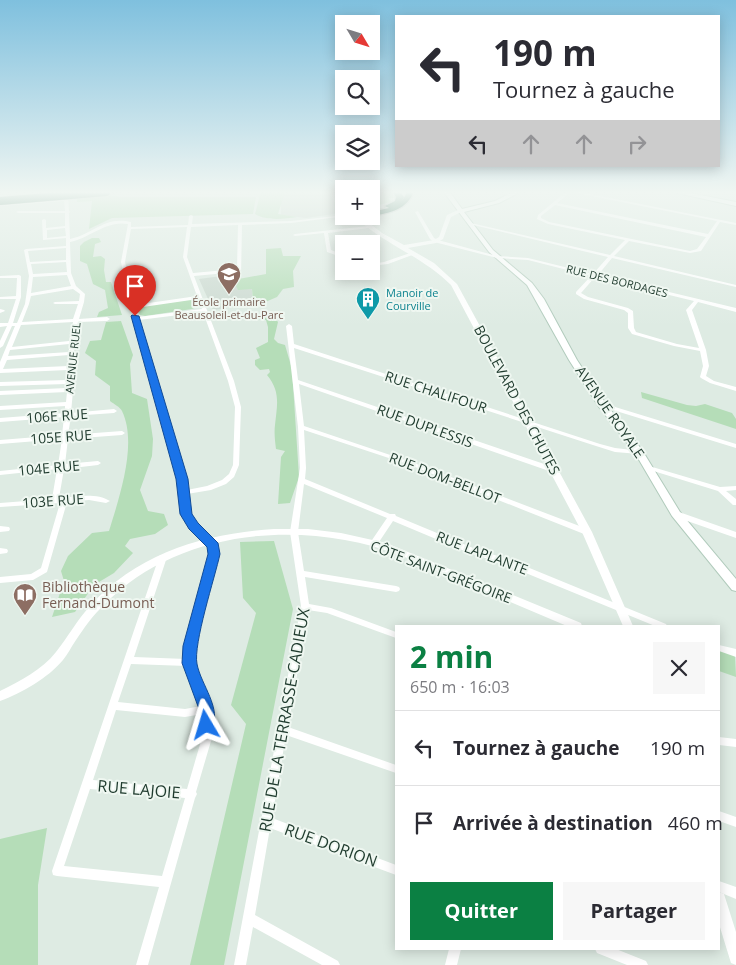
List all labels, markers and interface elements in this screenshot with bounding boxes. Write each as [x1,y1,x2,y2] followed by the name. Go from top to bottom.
[335,15,380,60] north arrow
[335,15,380,280] map controls
[493,29,597,76] text: 190 m
[410,35,475,100] icon: left
[335,70,380,115] button: search
[493,74,675,104] text: Tournez à gauche
[335,125,380,170] button: layers
[464,130,492,158] icon: left
[517,130,545,158] icon: ahead
[570,130,598,158] icon: ahead
[623,130,651,158] icon: right
[335,180,380,225] button: +
[335,235,380,280] button: −
[216,261,242,295] school or university icon: École primaire Beausoleil-et-du-Parc
[565,261,670,300] street label: RUE DES BORDAGES
[114,265,156,316] pin
[121,272,149,300] icon: arrive
[386,285,438,313] place label: Manoir de Courville
[355,286,381,320] building icon: Manoir de Courville
[174,294,284,322] place label: École primaire Beausoleil-et-du-Parc
[61,321,84,394] street label: AVENUE RUEL
[470,322,565,478] street label: BOULEVARD DES CHUTES
[572,362,649,462] street label: AVENUE ROYALE
[383,366,490,417] street label: RUE CHALIFOUR
[374,399,476,452] street label: RUE DUPLESSIS
[25,404,89,427] street label: 106E RUE
[29,425,93,448] street label: 105E RUE
[386,447,504,508] street label: RUE DOM-BELLOT
[17,455,81,480] street label: 104E RUE
[21,489,85,512] street label: 103E RUE
[433,526,531,579] street label: RUE LAPLANTE
[368,536,515,607] street label: CÔTE SAINT-GRÉGOIRE
[42,577,155,612] place label: Bibliothèque Fernand-Dumont
[12,582,38,616] library icon: Bibliothèque Fernand-Dumont
[253,606,315,834] street label: RUE DE LA TERRASSE-CADIEUX
[410,636,493,677] text: 2 min
[653,642,705,694] button: close
[410,676,510,698] text: 650 m · 16:03
[179,698,231,750] position arrow
[410,734,438,762] icon: left
[453,735,619,761] text: Tournez à gauche
[650,735,705,761] text: 190 m
[97,774,181,804] street label: RUE LAJOIE
[410,809,438,837] icon: arrive
[453,810,653,836] text: Arrivée à destination
[668,810,723,836] text: 460 m
[281,818,381,872] street label: RUE DORION
[410,882,553,940] button: Quitter
[563,882,705,940] button: Partager

